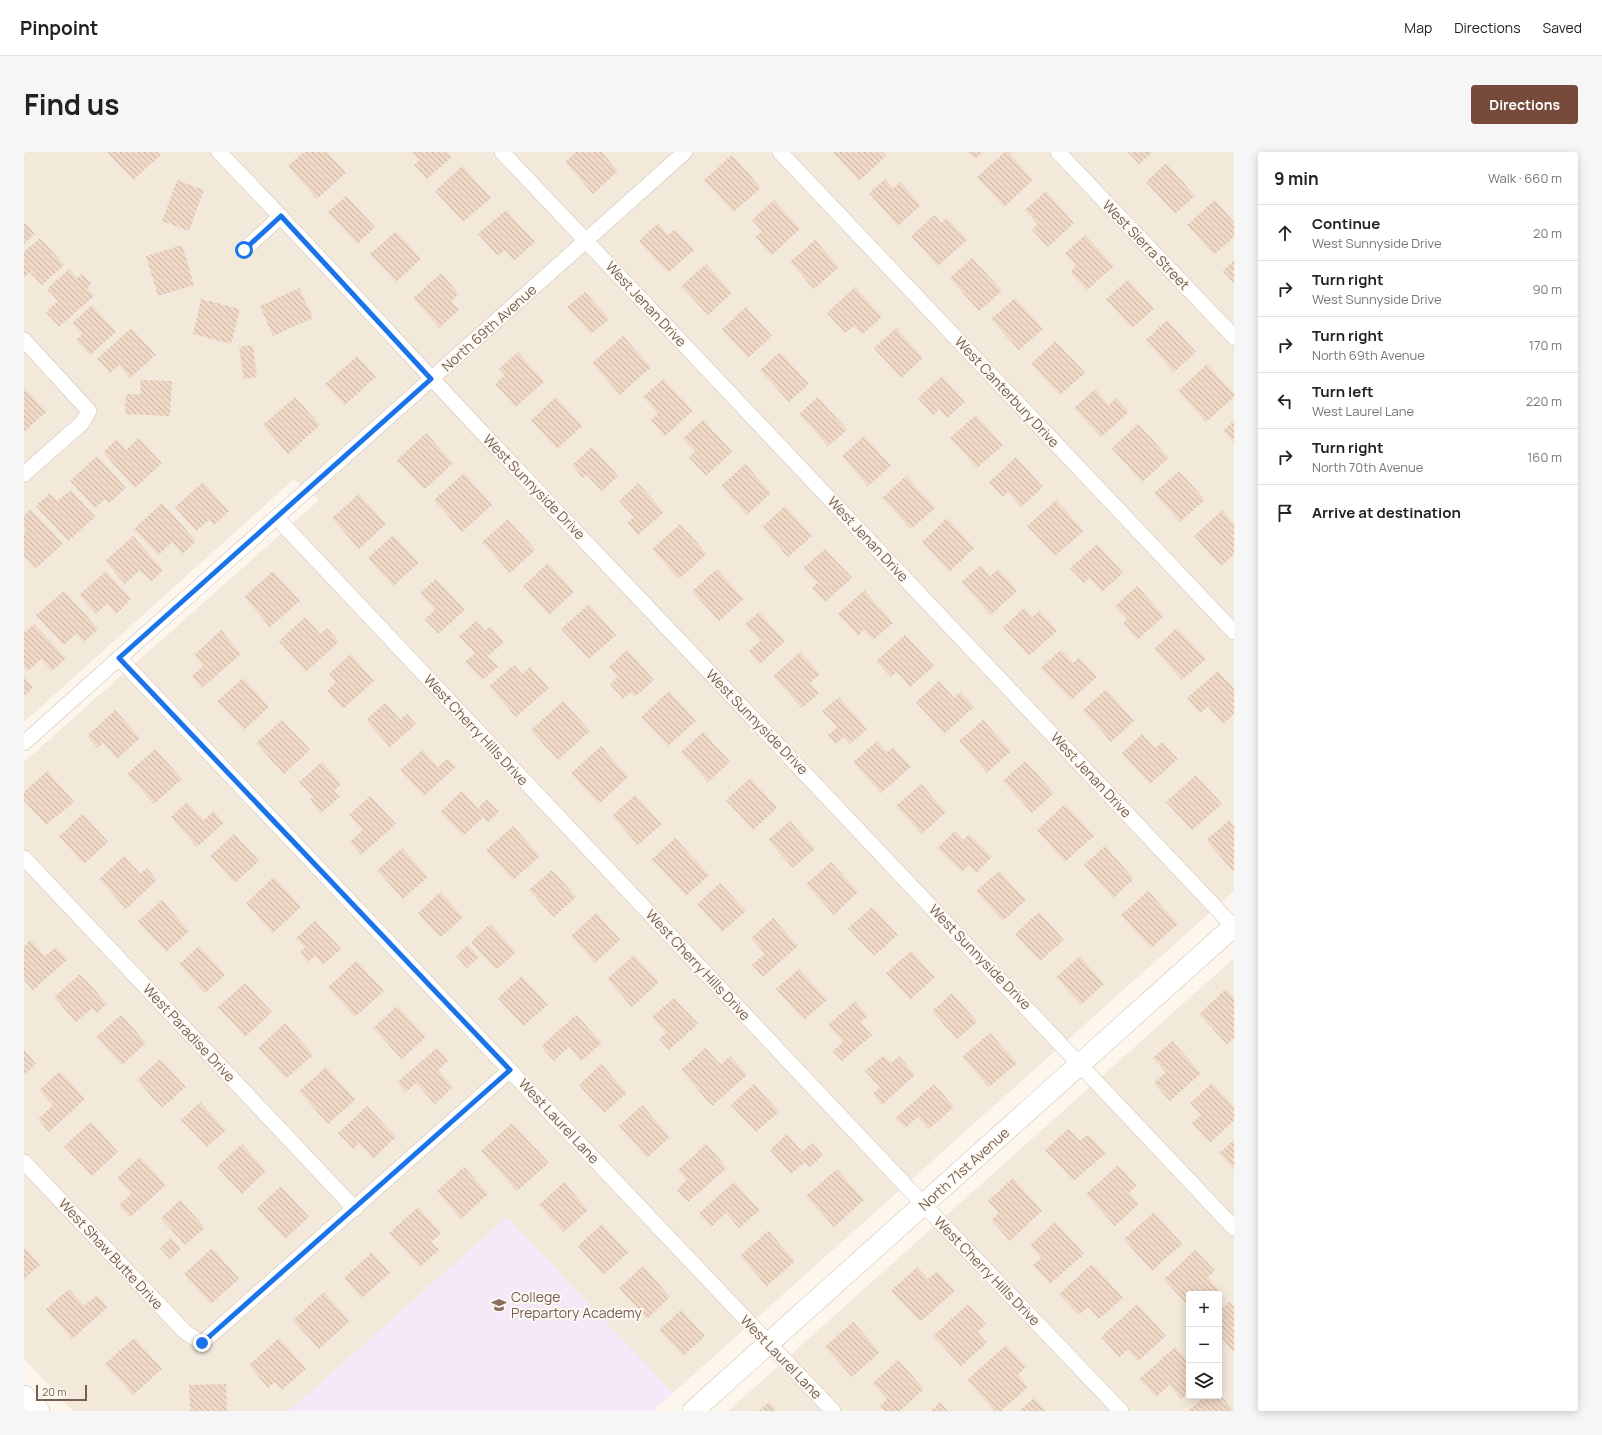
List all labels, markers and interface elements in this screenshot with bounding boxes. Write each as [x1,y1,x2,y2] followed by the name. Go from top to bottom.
[20,15,98,41] text: Pinpoint
[1404,18,1432,37] text: Map
[1454,18,1521,37] text: Directions
[1543,18,1582,37] text: Saved
[24,85,119,123] text: Find us
[1471,85,1578,124] button: Directions
[1274,167,1319,190] text: 9 min
[1488,169,1562,187] text: Walk · 660 m
[1099,196,1194,294] street label: West Sierra Street
[1312,213,1380,234] text: Continue
[1274,222,1296,244] icon: ahead
[1533,224,1562,242] text: 20 m
[1312,234,1442,252] text: West Sunnyside Drive
[235,241,253,259] route start
[602,257,691,351] street label: West Jenan Drive
[1312,269,1383,290] text: Turn right
[1274,278,1296,300] icon: right
[437,280,540,375] street label: North 69th Avenue
[1532,280,1562,298] text: 90 m
[1312,290,1442,308] text: West Sunnyside Drive
[1312,325,1383,346] text: Turn right
[951,332,1064,451] street label: West Canterbury Drive
[1274,334,1296,356] icon: right
[1529,336,1562,354] text: 170 m
[1312,346,1425,364] text: North 69th Avenue
[1312,381,1374,402] text: Turn left
[1274,390,1296,412] icon: left
[1526,392,1562,410] text: 220 m
[1312,402,1414,420] text: West Laurel Lane
[479,430,590,543] street label: West Sunnyside Drive
[1312,437,1383,458] text: Turn right
[1274,446,1296,468] icon: right
[1527,448,1562,466] text: 160 m
[1312,458,1423,476] text: North 70th Avenue
[824,492,913,586] street label: West Jenan Drive
[1274,502,1296,524] icon: arrive
[1312,502,1461,523] text: Arrive at destination
[702,665,813,778] street label: West Sunnyside Drive
[420,670,533,789] street label: West Cherry Hills Drive
[1047,728,1136,822] street label: West Jenan Drive
[925,900,1036,1013] street label: West Sunnyside Drive
[642,905,755,1024] street label: West Cherry Hills Drive
[139,980,240,1086] street label: West Paradise Drive
[515,1074,604,1167] street label: West Laurel Lane
[914,1123,1013,1214] street label: North 71st Avenue
[55,1194,168,1313] street label: West Shaw Butte Drive
[930,1212,1045,1329] street label: West Cherry Hills Drive
[511,1287,642,1322] place label: College Prepartory Academy
[1186,1291,1222,1399] map controls
[1186,1291,1222,1327] button: +
[490,1296,508,1314] school or university icon: College Prepartory Academy
[736,1310,826,1403] street label: West Laurel Lane
[1186,1327,1222,1363] button: −
[193,1334,211,1352] route end
[1186,1363,1222,1399] button: layers
[36,1383,87,1402] scale bar
[42,1384,67,1399] text: 20 m

